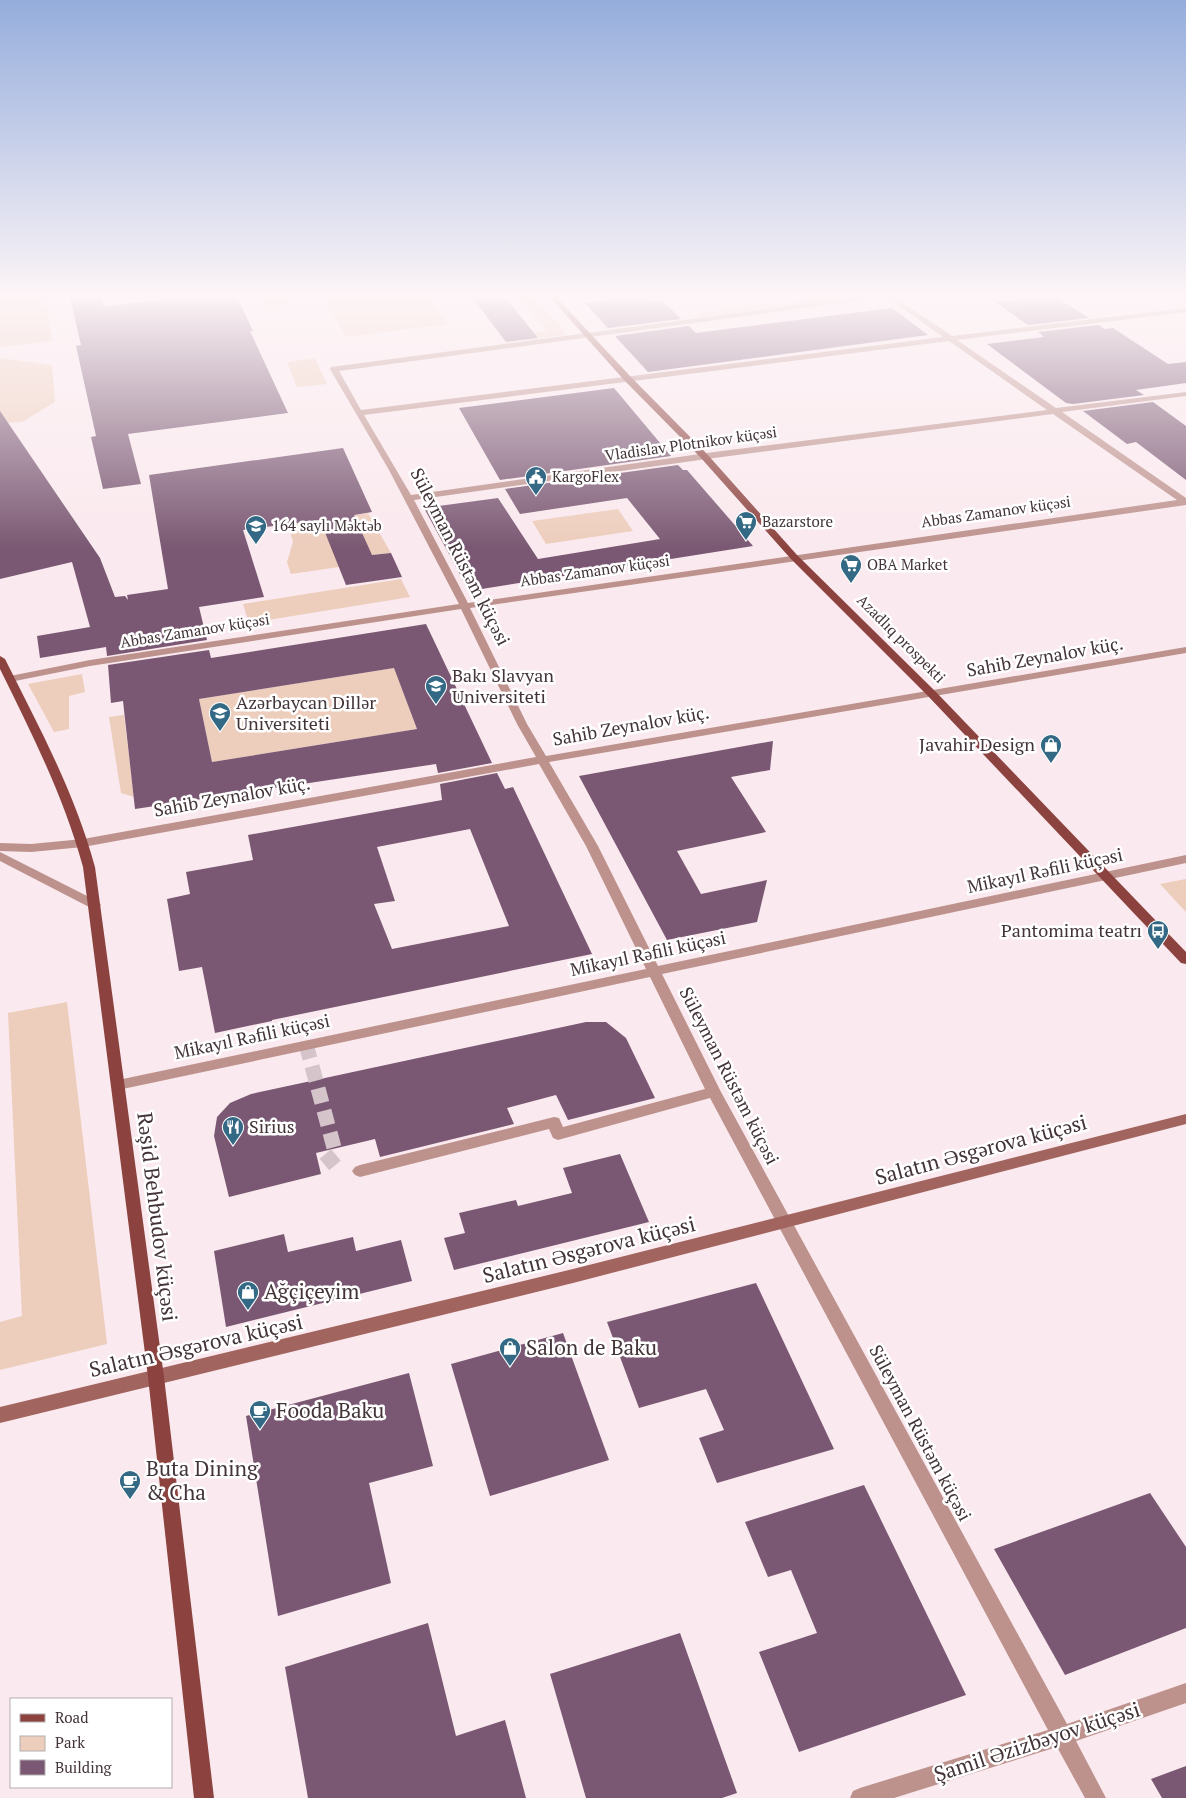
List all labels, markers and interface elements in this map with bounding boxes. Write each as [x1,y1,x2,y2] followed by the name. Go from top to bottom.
[604,421,778,465] street label: Vladislav Plotnikov küçəsi
[406,464,516,649] street label: Süleyman Rüstəm küçəsi
[524,465,548,496] public building icon: KargoFlex
[552,466,619,486] place label: KargoFlex
[920,491,1072,531] street label: Abbas Zamanov küçəsi
[734,510,758,541] supermarket icon: Bazarstore
[762,511,833,531] place label: Bazarstore
[244,514,268,545] school or university icon: 164 saylı Məktəb
[272,515,382,535] place label: 164 saylı Məktəb
[519,550,671,590] street label: Abbas Zamanov küçəsi
[839,553,863,584] supermarket icon: OBA Market
[867,554,948,574] place label: OBA Market
[853,590,950,687] street label: Azadlıq prospekti
[119,608,271,652] street label: Abbas Zamanov küçəsi
[965,630,1125,682] street label: Sahib Zeynalov küç.
[452,663,554,708] place label: Bakı Slavyan Universiteti
[424,674,448,705] school or university icon: Bakı Slavyan Universiteti
[236,690,376,735] place label: Azərbaycan Dillər Universiteti
[551,699,711,751] street label: Sahib Zeynalov küç.
[208,701,232,732] school or university icon: Azərbaycan Dillər Universiteti
[919,732,1035,756] place label: Javahir Design
[1039,733,1063,764] shop icon: Javahir Design
[152,770,312,822] street label: Sahib Zeynalov küç.
[965,842,1125,898] street label: Mikayıl Rəfili küçəsi
[1001,918,1142,942] place label: Pantomima teatrı
[1146,919,1170,950] bus stop icon: Pantomima teatrı
[568,925,728,981] street label: Mikayıl Rəfili küçəsi
[675,983,785,1168] street label: Süleyman Rüstəm küçəsi
[172,1008,332,1064] street label: Mikayıl Rəfili küçəsi
[872,1107,1090,1191] street label: Salatın Əsgərova küçəsi
[131,1111,185,1323] street label: Rəşid Behbudov küçəsi
[249,1114,295,1138] place label: Sirius
[221,1115,245,1146] restaurant icon: Sirius
[480,1209,698,1289] street label: Salatın Əsgərova küçəsi
[264,1277,359,1305] place label: Ağçiçeyim
[236,1280,260,1311] shop icon: Ağçiçeyim
[86,1307,305,1383] street label: Salatın Əsgərova küçəsi
[526,1333,657,1361] place label: Salon de Baku
[498,1336,522,1367] shop icon: Salon de Baku
[864,1340,978,1525] street label: Süleyman Rüstəm küçəsi
[276,1396,384,1424] place label: Fooda Baku
[248,1399,272,1430] cafe icon: Fooda Baku
[146,1454,259,1506] place label: Buta Dining & Cha
[118,1469,142,1500] cafe icon: Buta Dining & Cha
[930,1694,1143,1788] street label: Şamil Əzizbəyov küçəsi
[10,1698,172,1788] legend
[55,1707,88,1727] text: Road
[55,1732,85,1752] text: Park
[55,1757,113,1777] text: Building

